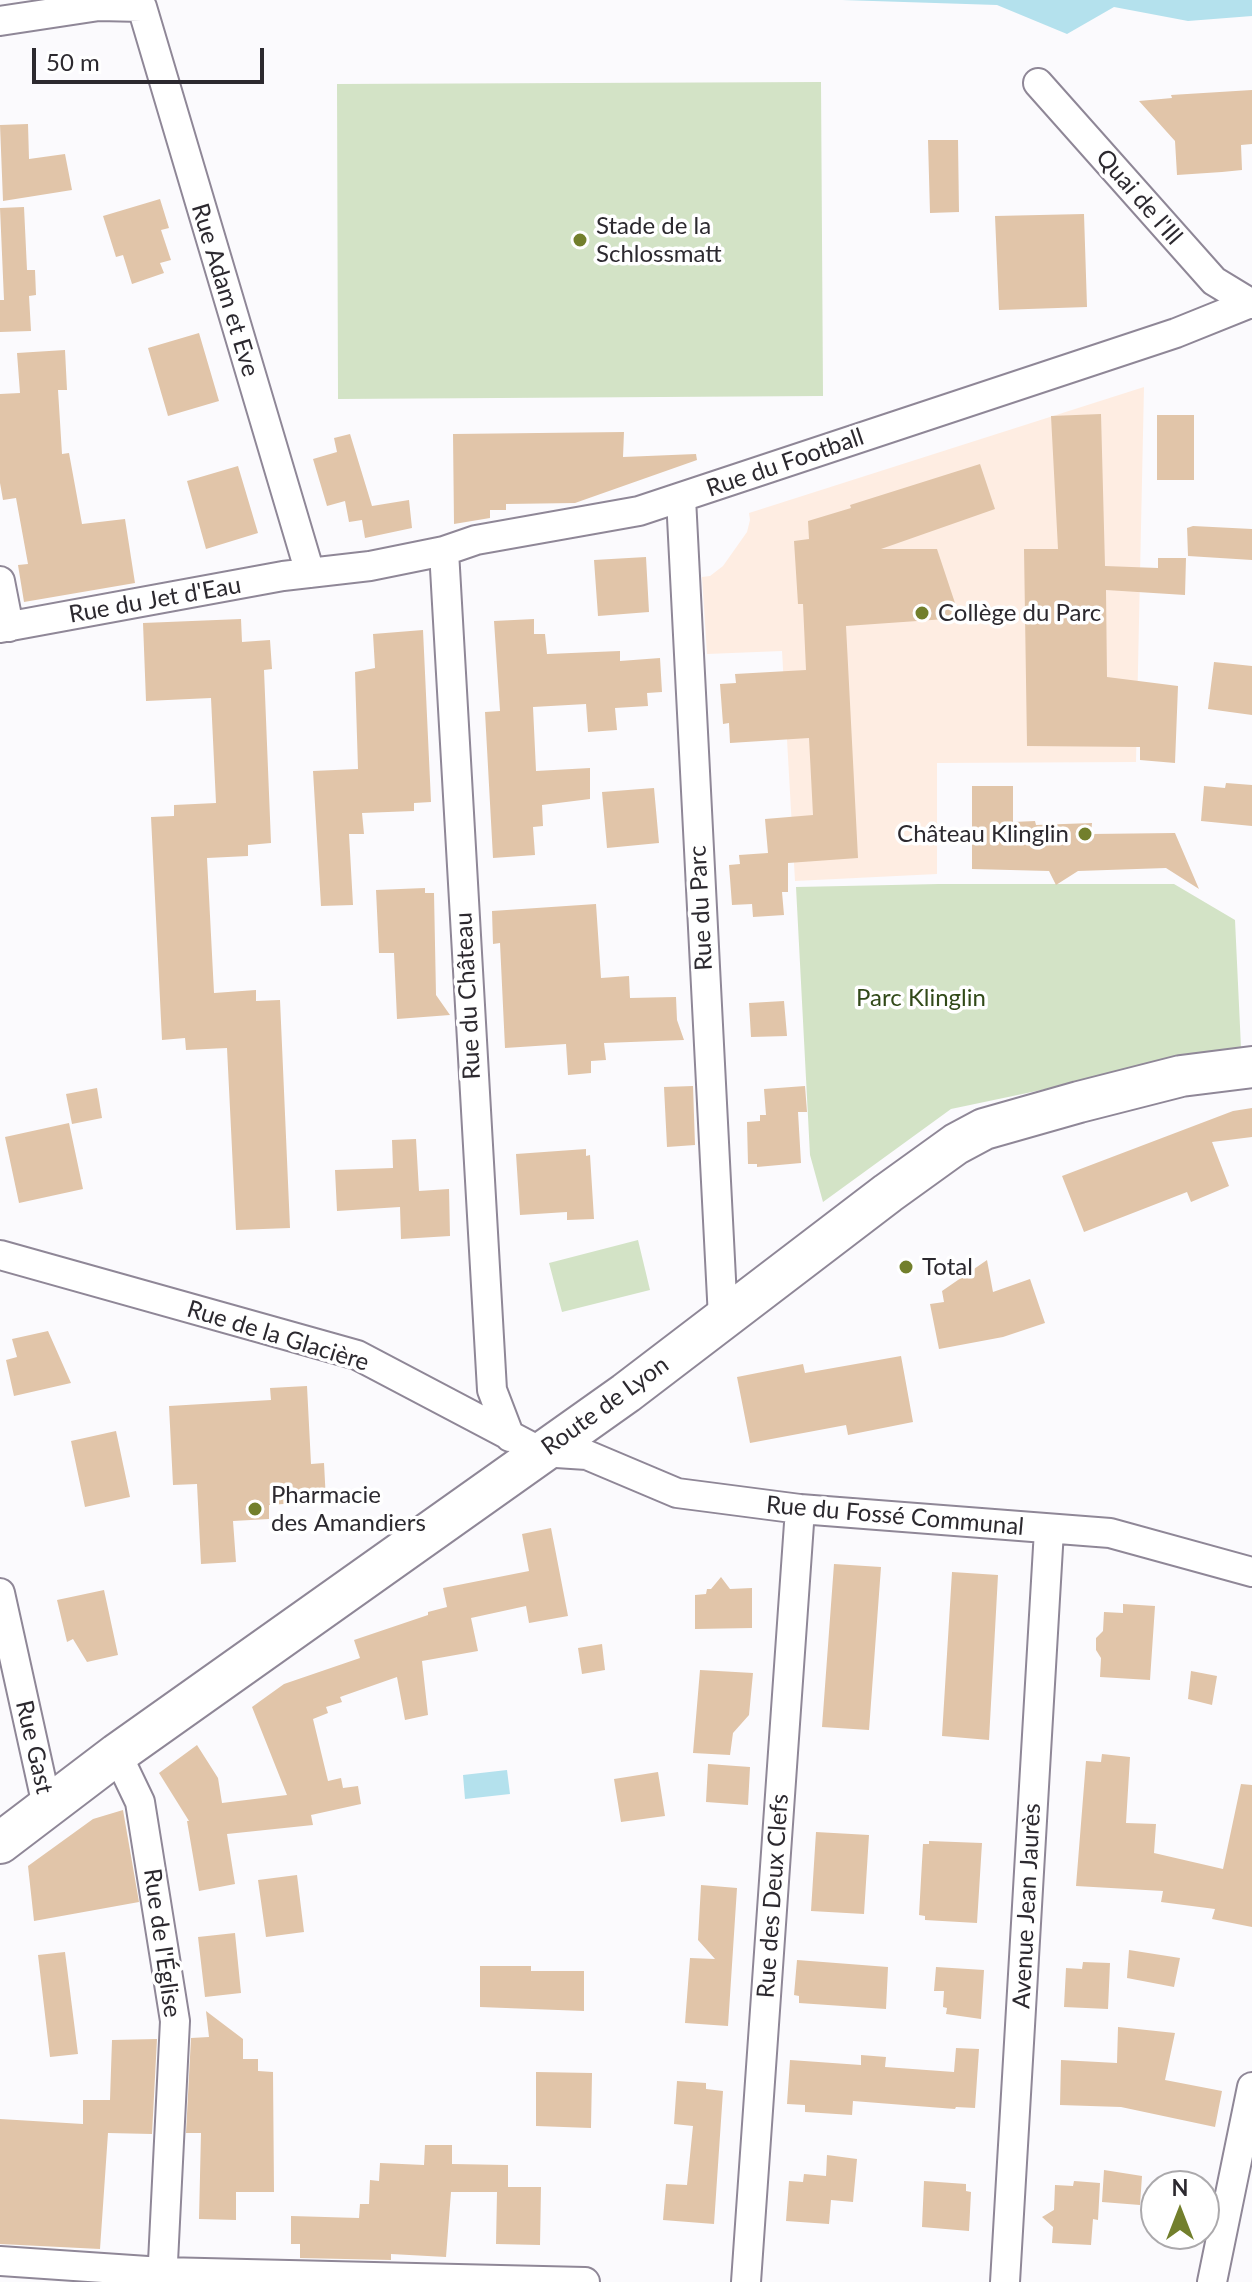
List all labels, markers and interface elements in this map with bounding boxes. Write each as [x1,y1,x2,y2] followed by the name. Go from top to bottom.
[36,32,268,82] scale bar
[46,47,100,76] text: 50 m
[1090,143,1188,251] street label: Quai de l'Ill
[185,200,265,380] street label: Rue Adam et Eve
[596,212,722,268] place label: Stade de la Schlossmatt
[571,231,589,249] marker: Stade de la Schlossmatt
[703,423,867,503] street label: Rue du Football
[67,571,243,629] street label: Rue du Jet d'Eau
[938,599,1101,627] place label: Collège du Parc
[913,604,931,622] marker: Collège du Parc
[897,820,1069,848] place label: Château Klinglin
[1076,825,1094,843] marker: Château Klinglin
[683,845,719,971] street label: Rue du Parc
[449,912,487,1080] street label: Rue du Château
[856,984,986,1012] park label: Parc Klinglin
[922,1253,973,1281] place label: Total
[897,1258,915,1276] marker: Total
[184,1295,372,1377] street label: Rue de la Glacière
[536,1350,674,1462] street label: Route de Lyon
[271,1481,426,1537] place label: Pharmacie des Amandiers
[765,1490,1025,1542] street label: Rue du Fossé Communal
[246,1500,264,1518] marker: Pharmacie des Amandiers
[9,1697,59,1797] street label: Rue Gast
[751,1793,795,1999] street label: Rue des Deux Clefs
[1007,1803,1047,2009] street label: Avenue Jean Jaurès
[137,1867,187,2019] street label: Rue de l'Église
[1140,2170,1220,2250] north arrow
[1172,2174,1188,2201] text: N

